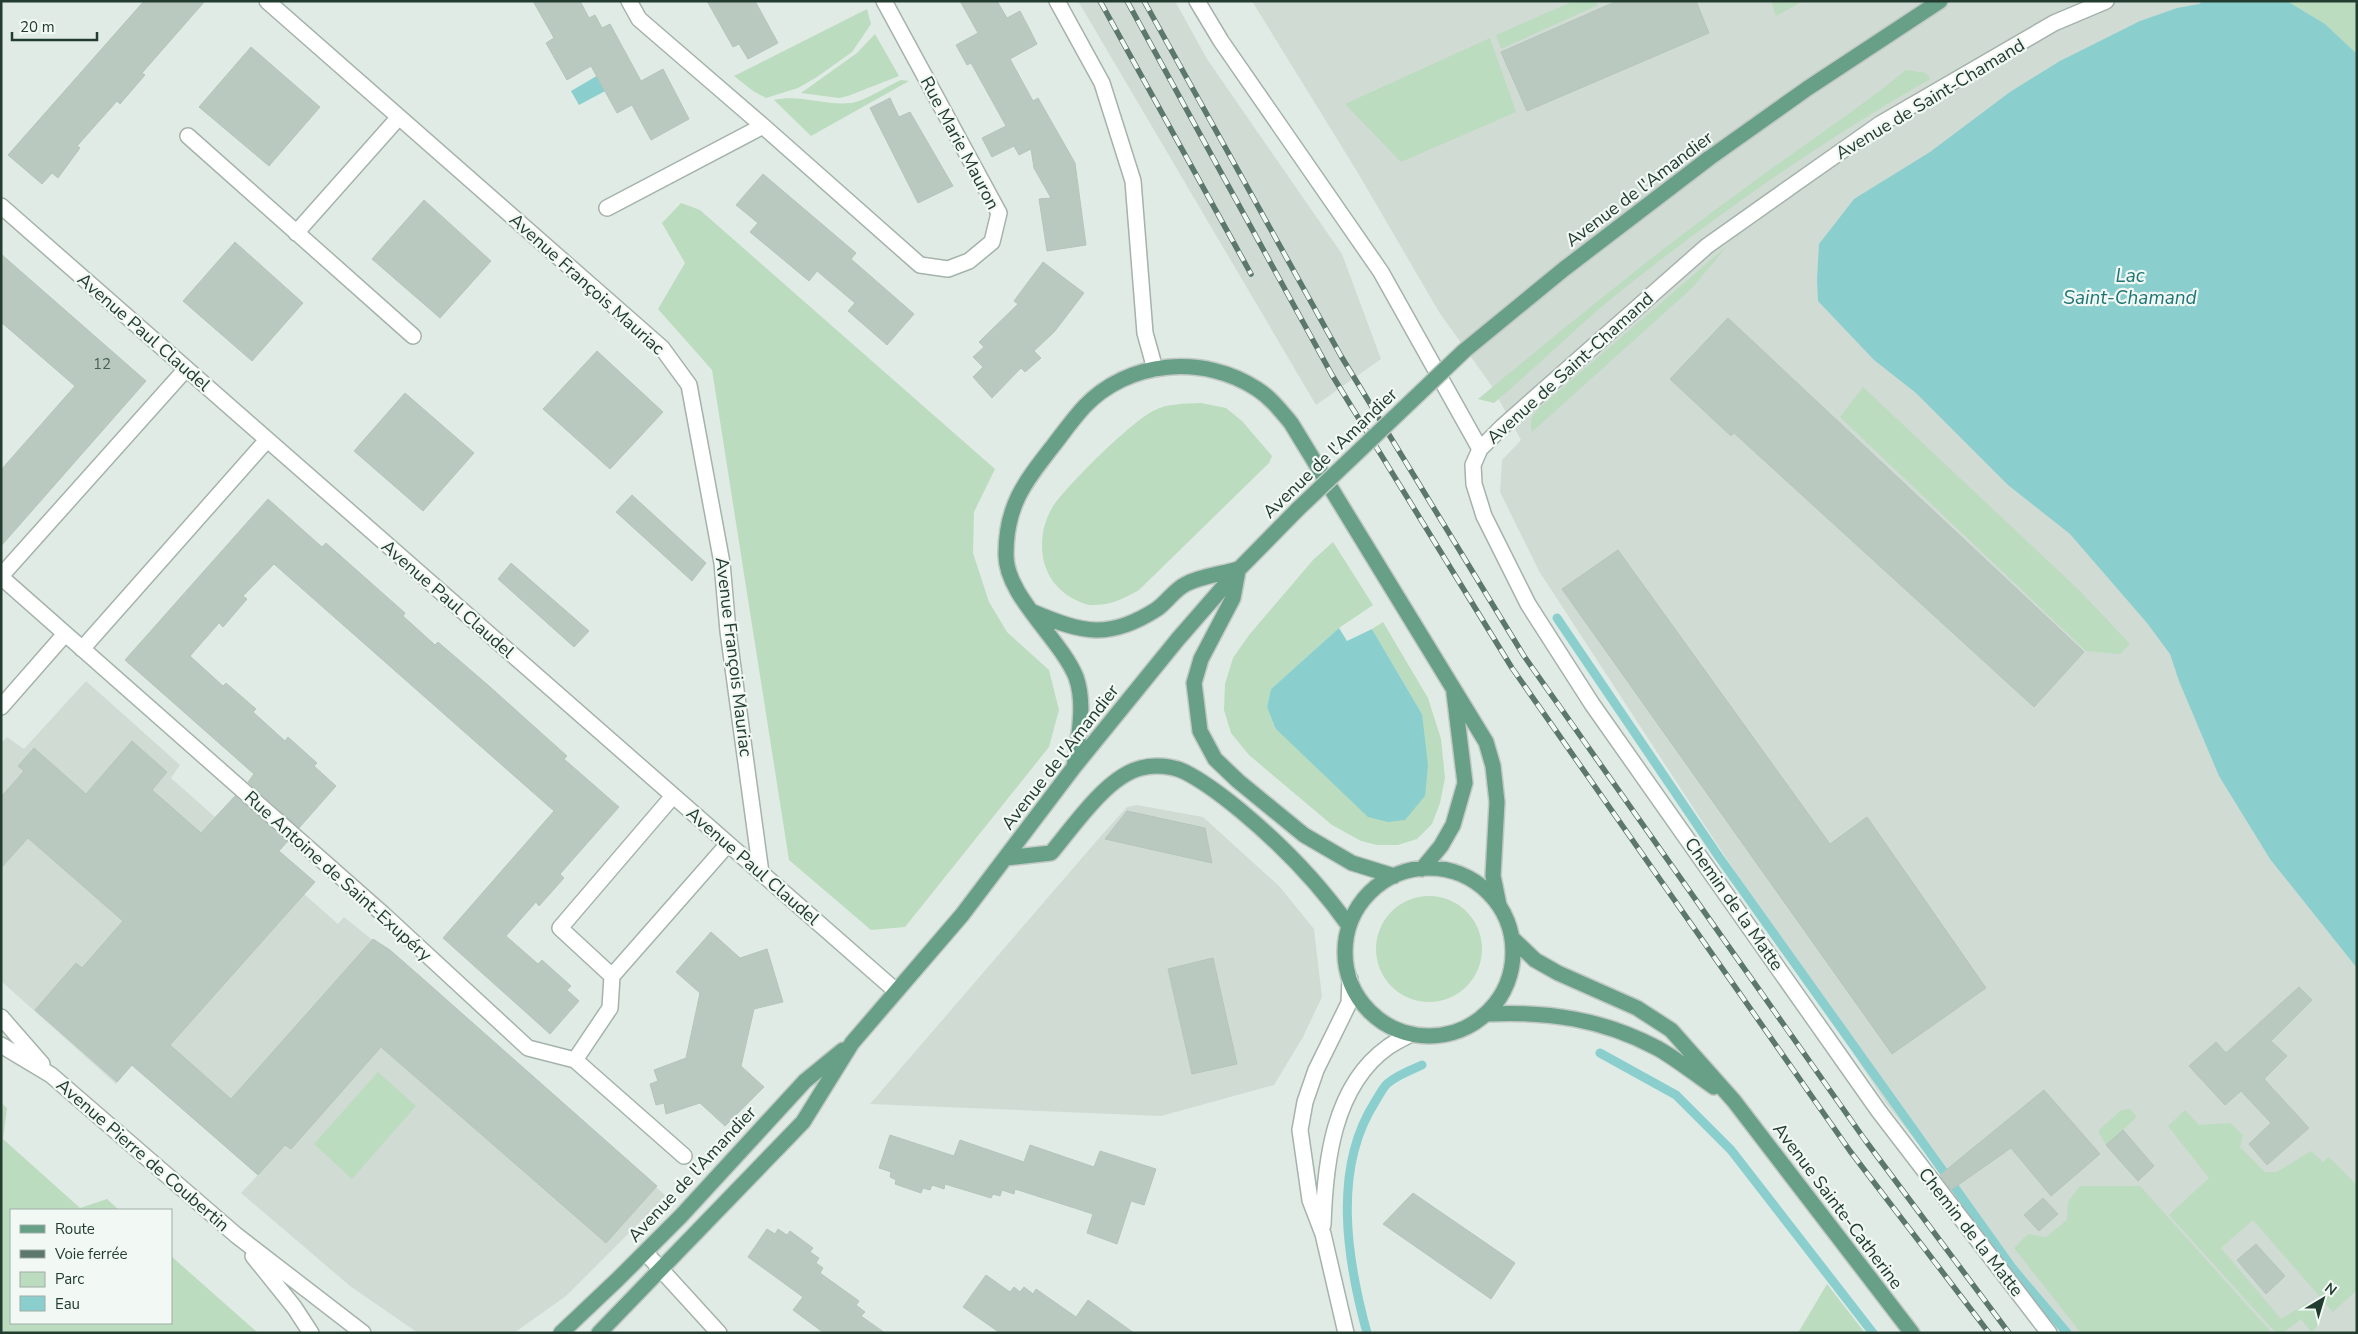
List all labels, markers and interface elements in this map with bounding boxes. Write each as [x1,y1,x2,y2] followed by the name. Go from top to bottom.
[12,10,98,42] scale bar
[20,17,55,37] text: 20 m
[1831,33,2029,165] street label: Avenue de Saint-Chamand
[915,72,1005,214] street label: Rue Marie Mauron
[1561,125,1718,252] street label: Avenue de l'Amandier
[504,208,670,360] street label: Avenue François Mauriac
[2063,263,2198,311] water label: Lac Saint-Chamand
[72,268,216,397] street label: Avenue Paul Claudel
[1481,287,1659,449] street label: Avenue de Saint-Chamand
[93,354,111,374] house number: 12
[1258,382,1403,524] street label: Avenue de l'Amandier
[376,535,520,664] street label: Avenue Paul Claudel
[710,556,758,758] street label: Avenue François Mauriac
[996,679,1125,835] street label: Avenue de l'Amandier
[239,785,437,967] street label: Rue Antoine de Saint-Exupéry
[681,802,825,931] street label: Avenue Paul Claudel
[1679,833,1789,975] street label: Chemin de la Matte
[51,1073,235,1237] street label: Avenue Pierre de Coubertin
[622,1100,762,1247] street label: Avenue de l'Amandier
[1768,1118,1908,1294] street label: Avenue Sainte-Catherine
[1913,1163,2029,1301] street label: Chemin de la Matte
[10,1209,172,1324] legend
[55,1219,95,1239] text: Route
[54,1244,127,1264] text: Voie ferrée
[55,1269,84,1289] text: Parc
[2298,1274,2348,1324] north arrow
[2321,1278,2341,1300] text: N
[55,1294,80,1314] text: Eau

